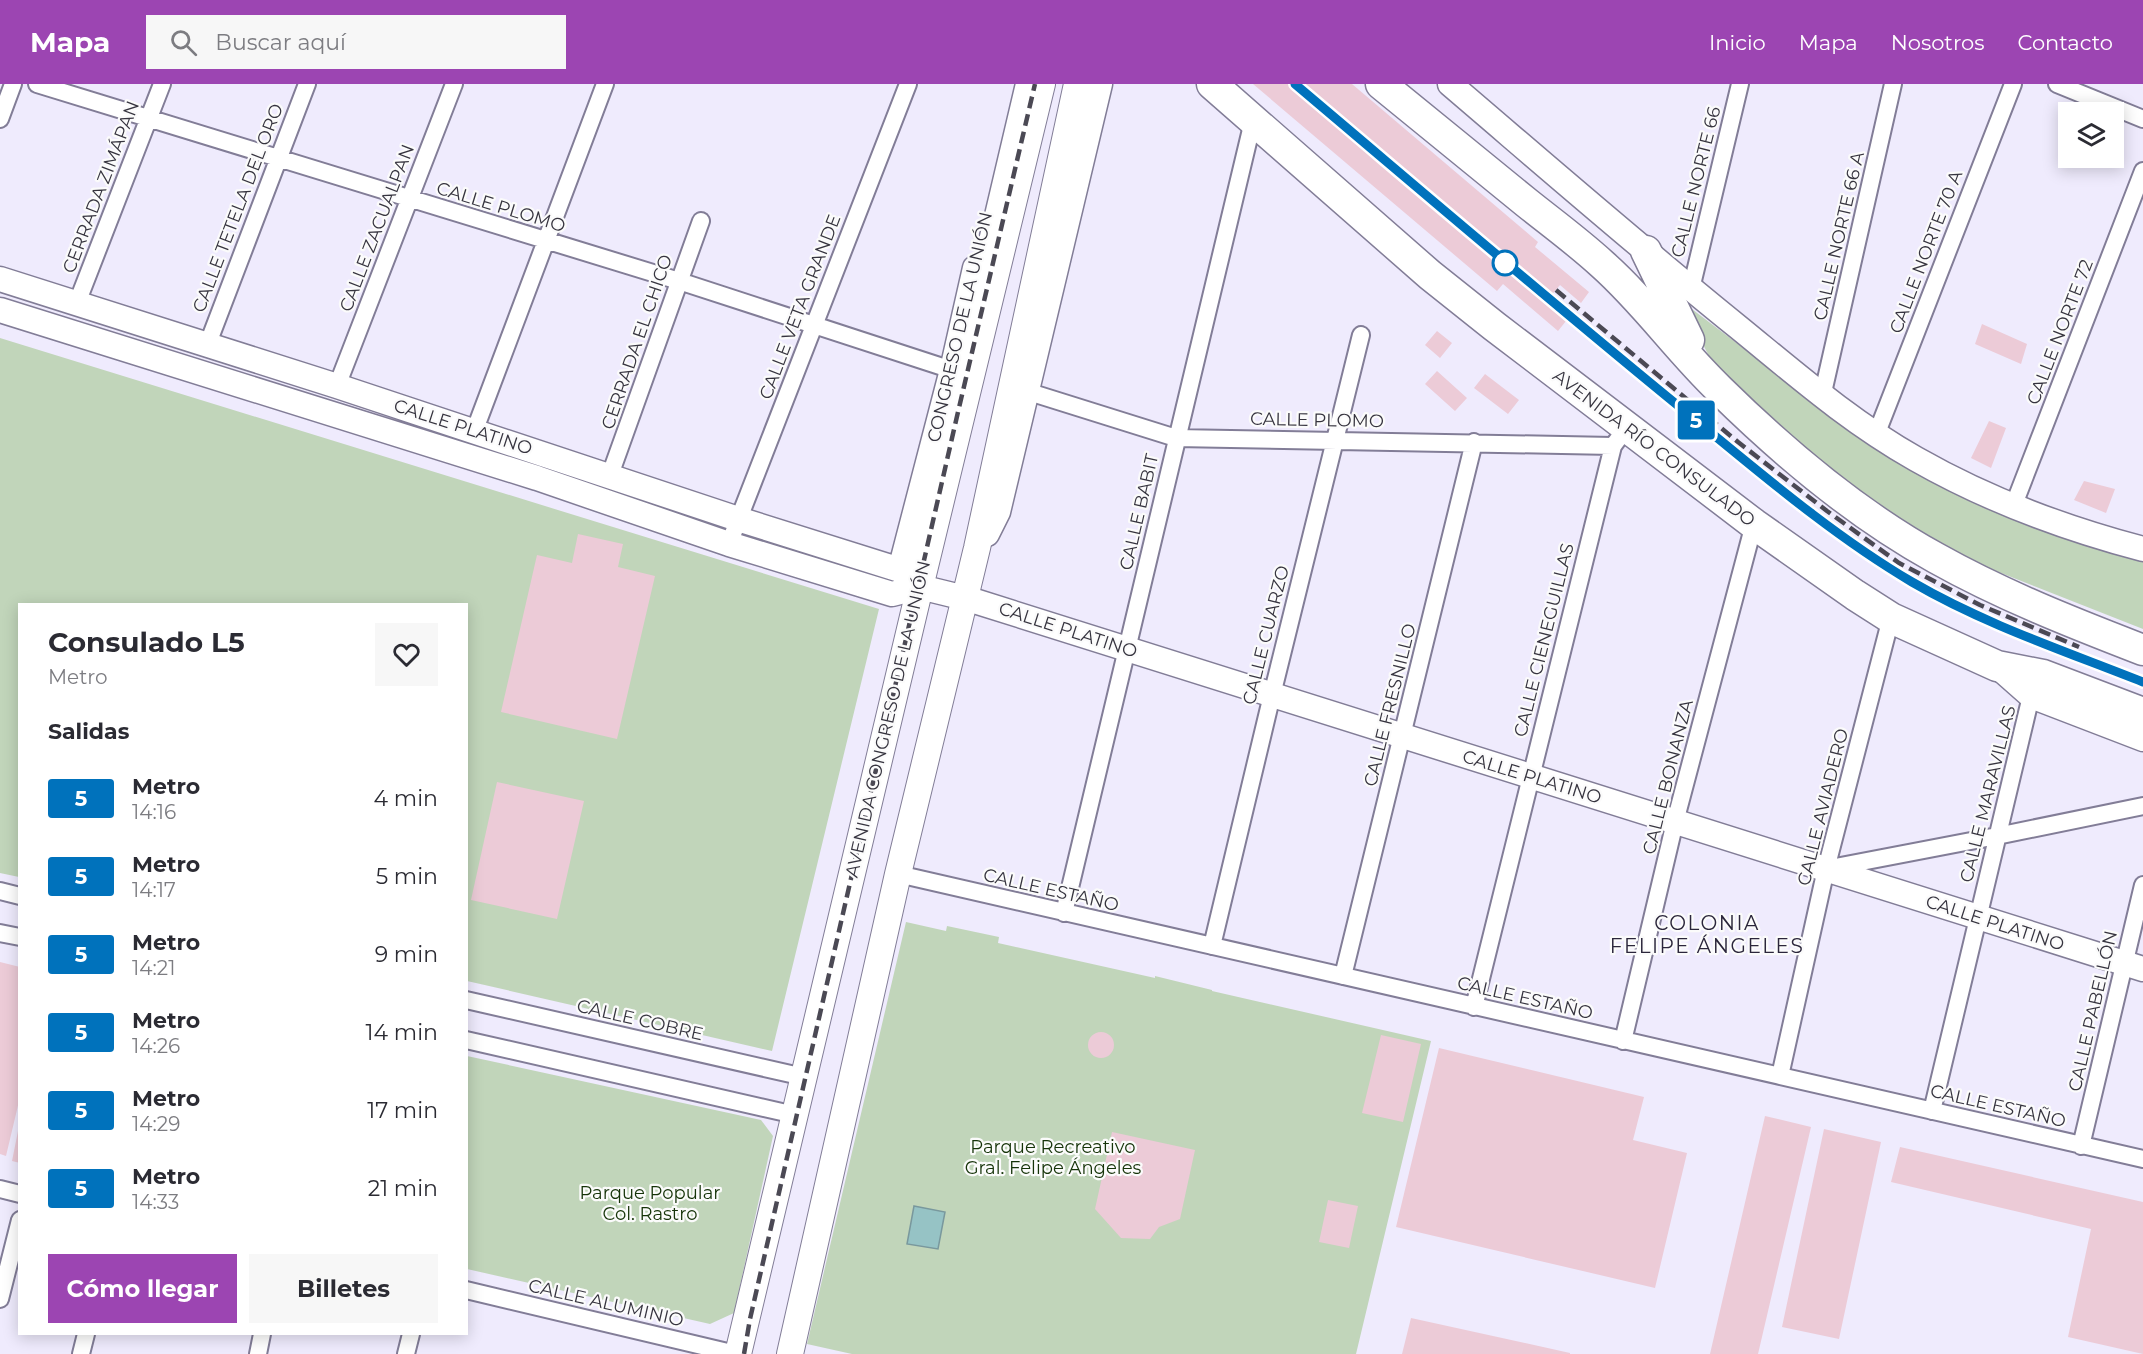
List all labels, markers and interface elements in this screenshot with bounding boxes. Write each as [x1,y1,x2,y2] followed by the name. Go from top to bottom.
[146,15,566,69] search box
[30,25,110,59] text: Mapa
[167,26,200,59] icon: search
[215,29,346,56] text: Buscar aquí
[1709,30,1766,55] text: Inicio
[1799,30,1858,55] text: Mapa
[1891,30,1984,55] text: Nosotros
[2017,30,2113,55] text: Contacto
[58,98,144,276] street label: CERRADA ZIMÁPAN
[188,101,288,315] street label: CALLE TETELA DEL ORO
[2058,102,2124,168] map controls
[2058,102,2124,168] button: layers
[1667,104,1725,260] street label: CALLE NORTE 66
[335,141,419,315] street label: CALLE ZACUALPAN
[1809,149,1869,323] street label: CALLE NORTE 66 A
[1885,167,1967,337] street label: CALLE NORTE 70 A
[434,177,568,237] street label: CALLE PLOMO
[923,210,997,444] street label: CONGRESO DE LA UNIÓN
[755,211,845,403] street label: CALLE VETA GRANDE
[1492,250,1518,276] unlabelled marker
[597,252,677,432] street label: CERRADA EL CHICO
[2022,256,2098,408] street label: CALLE NORTE 72
[1548,365,1760,531] street label: AVENIDA RÍO CONSULADO
[391,394,535,460] street label: CALLE PLATINO
[1676,400,1716,440] line badge: 5
[1250,408,1384,432] street label: CALLE PLOMO
[1690,408,1702,433] text: 5
[1115,451,1163,572] street label: CALLE BABIT
[1509,541,1579,739] street label: CALLE CIENEGUILLAS
[841,558,935,880] street label: AVENIDA CONGRESO DE LA UNIÓN
[1238,563,1294,707] street label: CALLE CUARZO
[996,597,1140,663] street label: CALLE PLATINO
[1359,621,1421,789] street label: CALLE FRESNILLO
[375,623,438,686] button: heart
[48,625,245,659] text: Consulado L5
[48,665,108,689] text: Metro
[1638,697,1698,857] street label: CALLE BONANZA
[1955,703,2021,885] street label: CALLE MARAVILLAS
[48,718,129,745] text: Salidas
[1793,726,1853,888] street label: CALLE AVIADERO
[1460,745,1604,809] street label: CALLE PLATINO
[132,773,200,800] text: Metro
[374,785,438,812] text: 4 min
[75,786,87,811] text: 5
[132,800,176,824] text: 14:16
[132,851,200,878] text: Metro
[376,863,438,890] text: 5 min
[75,864,87,889] text: 5
[981,864,1121,916] street label: CALLE ESTAÑO
[132,878,176,902] text: 14:17
[1923,890,2067,956] street label: CALLE PLATINO
[1610,911,1804,958] district label: COLONIA FELIPE ÁNGELES
[2064,928,2122,1094] street label: CALLE PABELLÓN
[132,929,200,956] text: Metro
[375,941,438,968] text: 9 min
[75,942,87,967] text: 5
[132,956,175,980] text: 14:21
[1455,972,1595,1024] street label: CALLE ESTAÑO
[575,995,705,1045] street label: CALLE COBRE
[132,1007,200,1034] text: Metro
[366,1019,438,1046] text: 14 min
[75,1020,87,1045] text: 5
[132,1034,180,1058] text: 14:26
[1928,1080,2068,1132] street label: CALLE ESTAÑO
[132,1085,200,1112] text: Metro
[367,1097,438,1124] text: 17 min
[75,1098,87,1123] text: 5
[132,1112,180,1136] text: 14:29
[965,1136,1142,1179] park label: Parque Recreativo Gral. Felipe Ángeles
[132,1163,200,1190] text: Metro
[368,1175,438,1202] text: 21 min
[75,1176,87,1201] text: 5
[579,1182,721,1225] park label: Parque Popular Col. Rastro
[132,1190,179,1214] text: 14:33
[48,1254,237,1323] button: Cómo llegar
[249,1254,438,1323] button: Billetes
[526,1274,686,1332] street label: CALLE ALUMINIO

